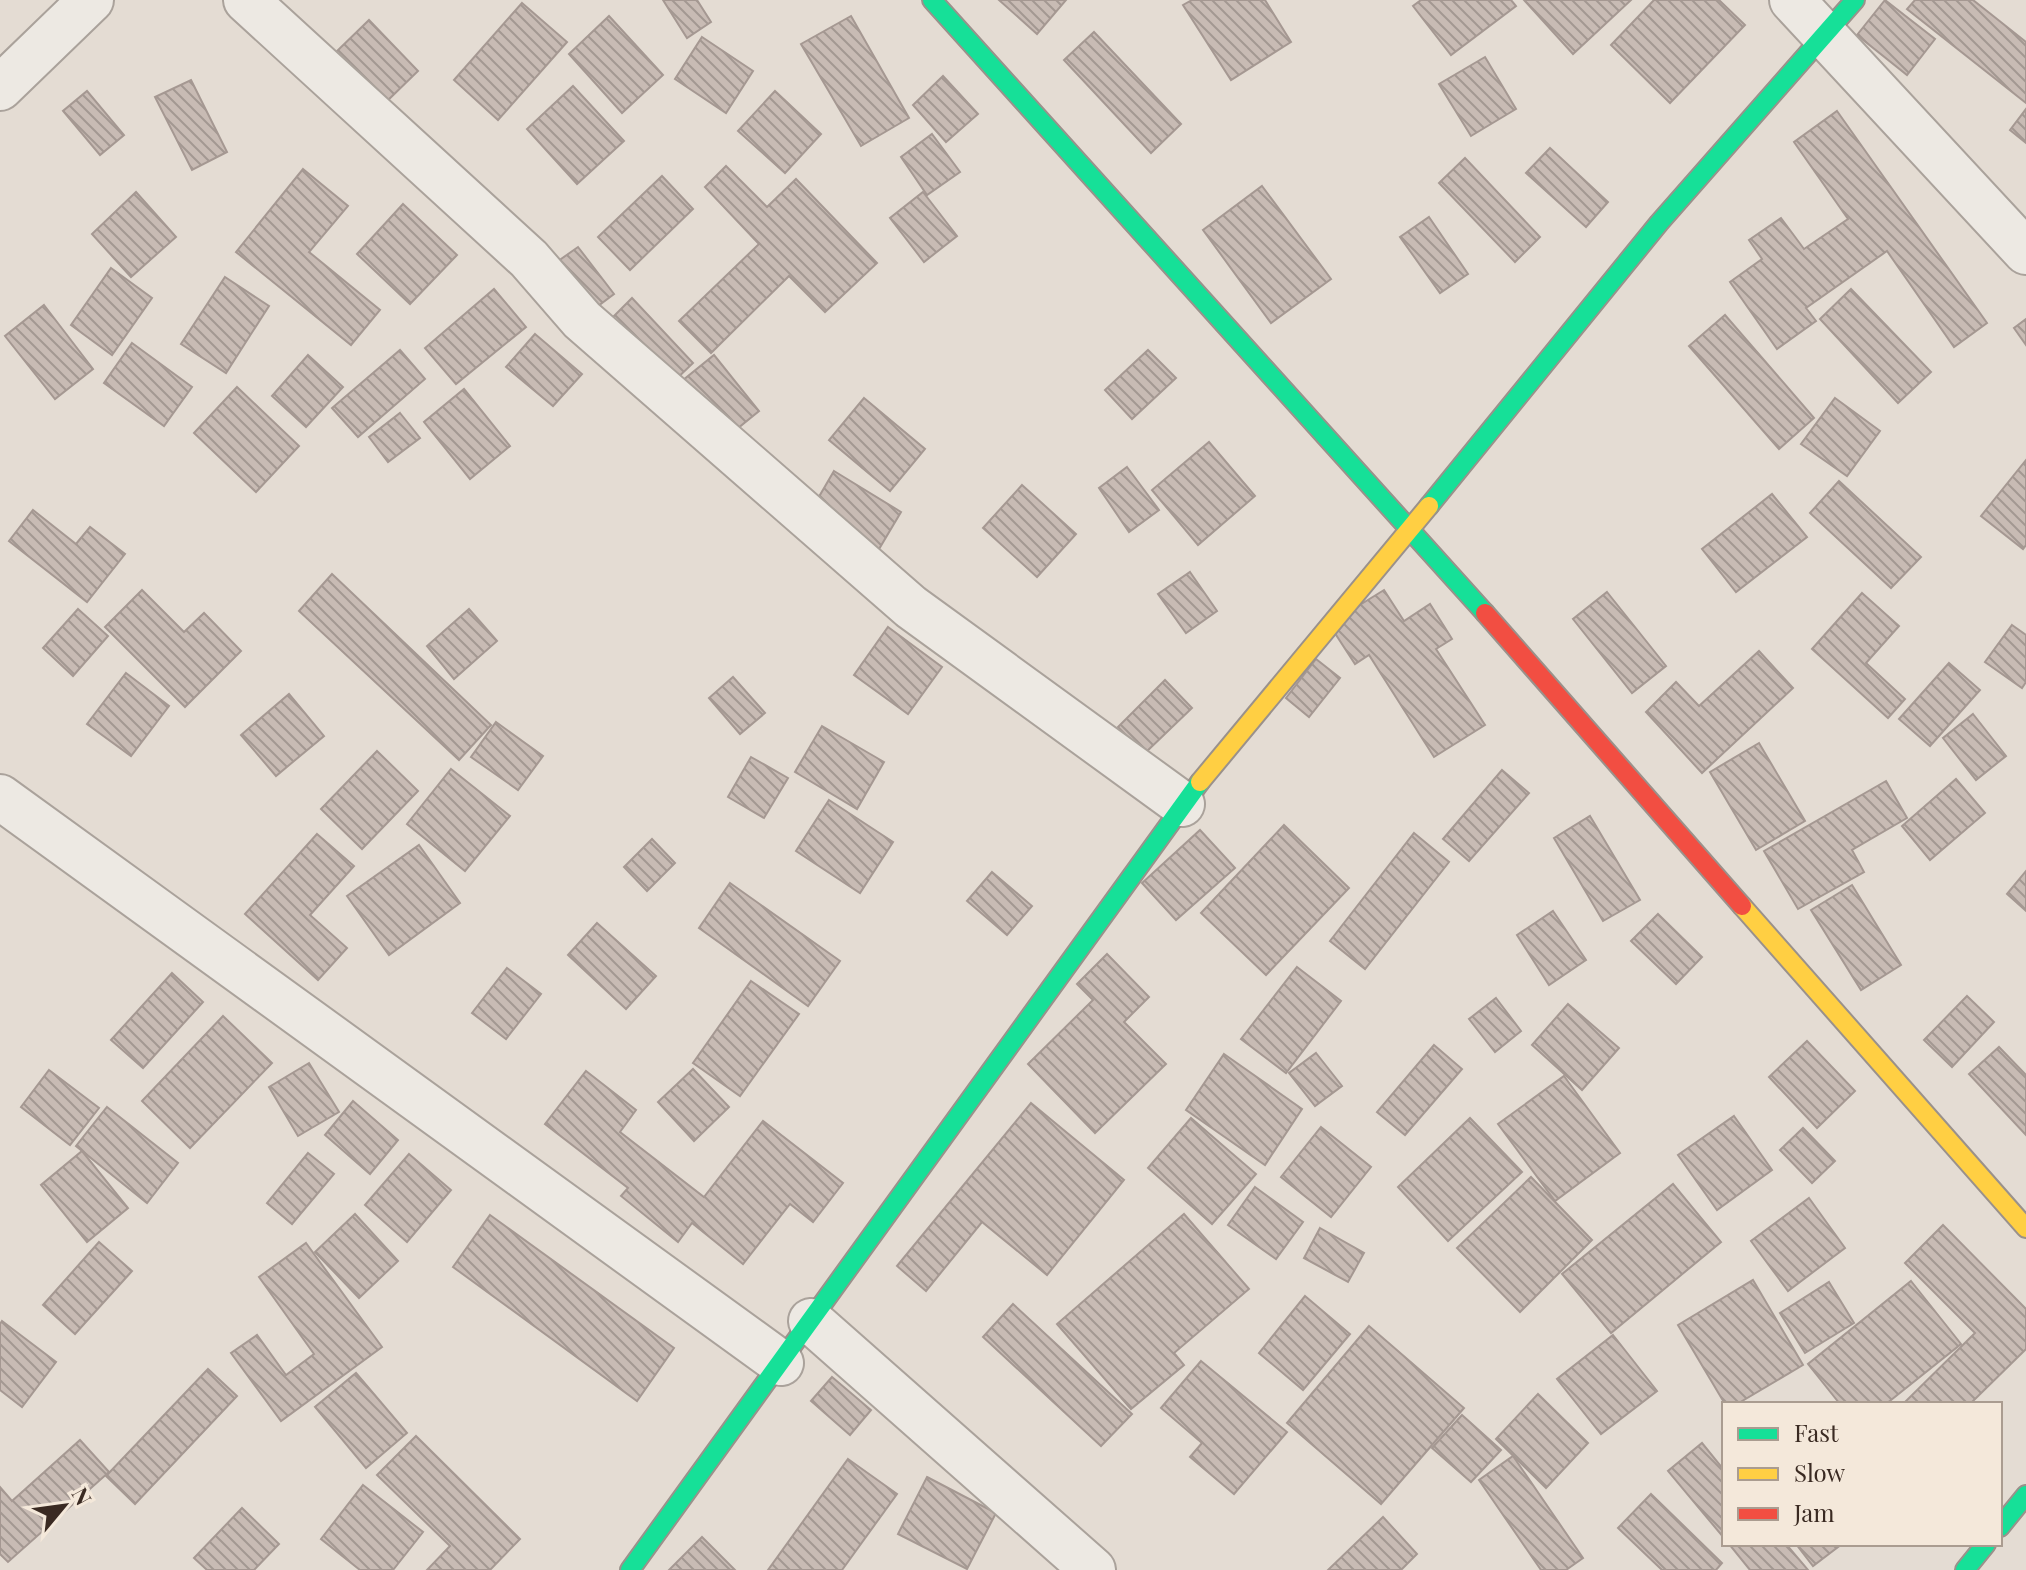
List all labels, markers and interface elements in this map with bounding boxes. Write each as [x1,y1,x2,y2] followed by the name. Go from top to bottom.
[1722,1402,2002,1546] legend
[1794,1416,1839,1448] text: Fast
[1794,1456,1846,1488] text: Slow
[24,1466,104,1546] north arrow
[65,1482,99,1510] text: N
[1793,1496,1835,1528] text: Jam

